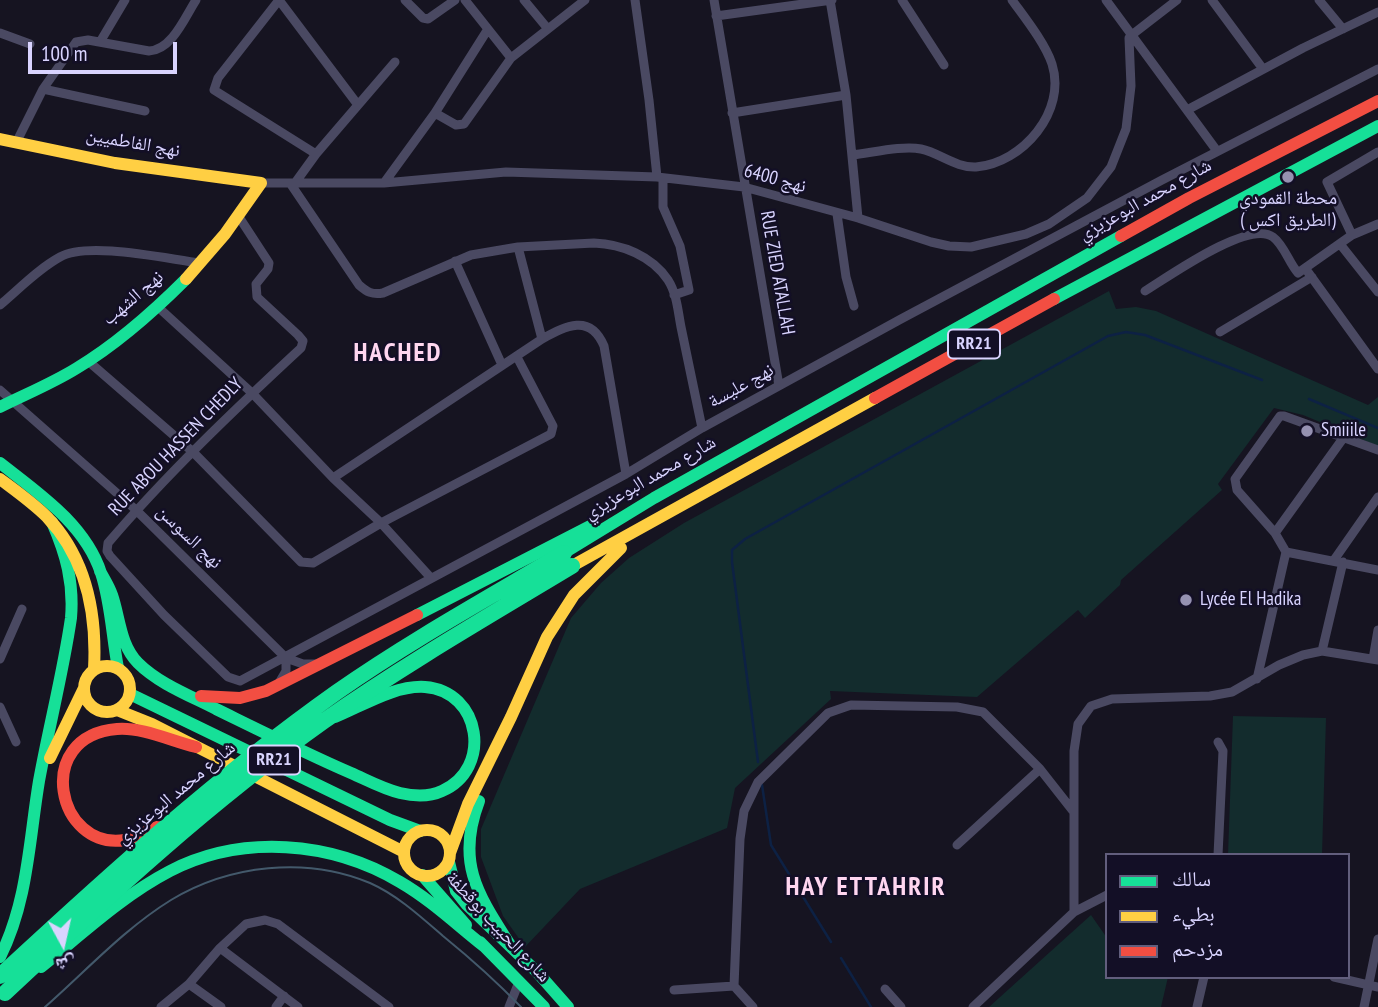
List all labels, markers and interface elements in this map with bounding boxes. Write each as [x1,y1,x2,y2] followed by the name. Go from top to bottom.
[32,28,180,72] scale bar
[41,40,87,67] text: 100 m
[84,124,182,162] street label: نهج الفاطميين
[1075,154,1215,246] street label: شارع محمد البوعزيزي
[741,160,809,198] street label: نهج 6400
[1280,169,1296,185] marker: محطة القمودي ( الطريق اكس)
[1239,188,1337,232] place label: محطة القمودي ( الطريق اكس)
[755,209,799,337] street label: RUE ZIED ATALLAH
[98,266,168,330] street label: نهج الشهب
[948,330,1000,358] road number: RR21
[354,338,442,370] district label: HACHED
[704,359,778,413] street label: نهج عليسة
[104,373,248,521] street label: RUE ABOU HASSEN CHEDLY
[1321,420,1366,442] place label: Smiiile
[1299,423,1315,439] marker: Smiiile
[580,431,720,525] street label: شارع محمد البوعزيزي
[151,500,227,574] street label: نهج السوسن
[1200,589,1301,611] place label: Lycée El Hadika
[1178,592,1194,608] marker: Lycée El Hadika
[112,737,240,849] street label: شارع محمد البوعزيزي
[248,746,300,774] road number: RR21
[1105,853,1350,979] legend
[1172,865,1211,892] text: سالك
[441,867,555,987] street label: شارع الحبيب بوقطفة
[787,872,945,904] district label: HAY ETTAHRIR
[1172,900,1215,927] text: بطيء
[28,909,98,979] north arrow
[1172,935,1223,962] text: مزدحم
[54,952,78,978] text: ش

